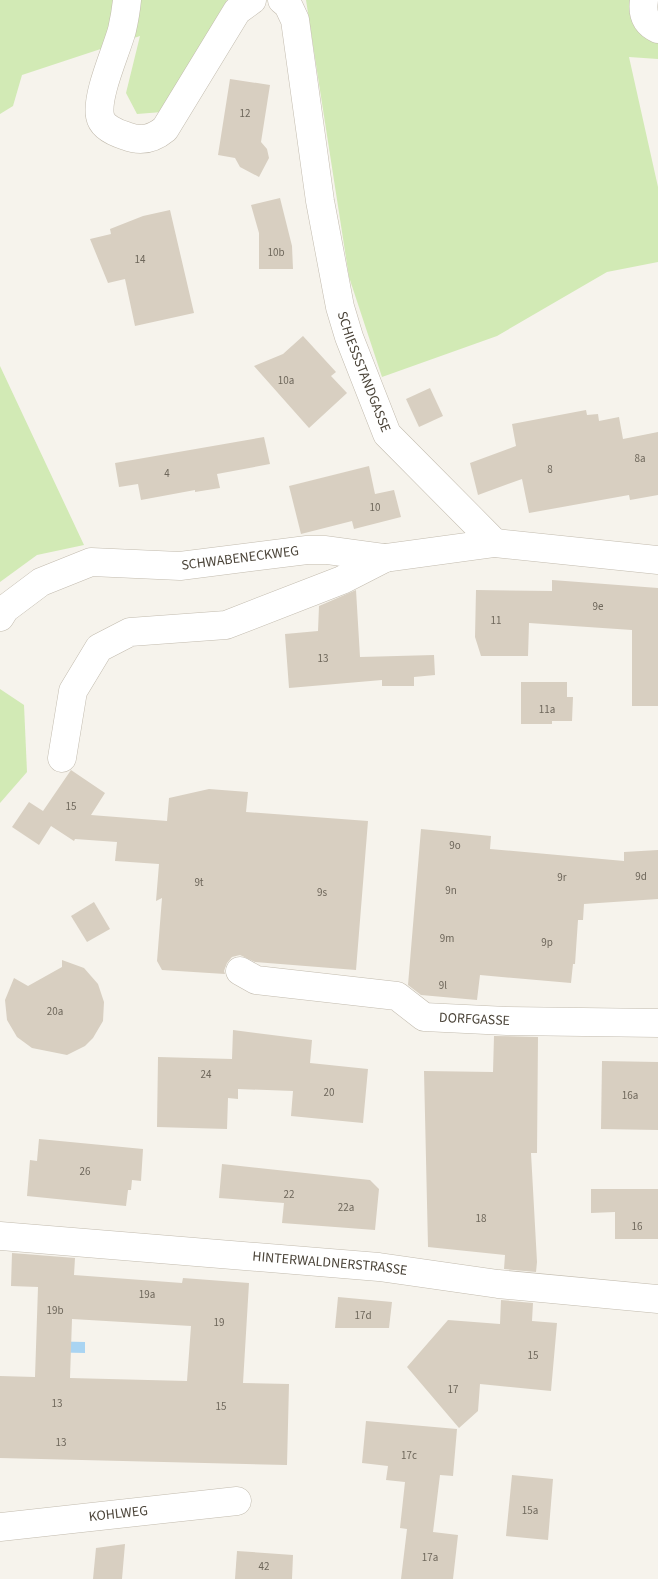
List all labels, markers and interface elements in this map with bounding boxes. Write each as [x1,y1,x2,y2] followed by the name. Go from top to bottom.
[240,106,250,121] house number: 12
[267,245,285,260] house number: 10b
[135,252,146,267] house number: 14
[332,309,395,435] street label: SCHIESSSTANDGASSE
[278,373,294,388] house number: 10a
[634,451,646,466] house number: 8a
[547,462,553,477] house number: 8
[164,466,170,481] house number: 4
[370,500,380,515] house number: 10
[180,541,300,576] street label: SCHWABENECKWEG
[593,599,604,614] house number: 9e
[491,613,501,628] house number: 11
[318,651,328,666] house number: 13
[539,702,555,717] house number: 11a
[66,799,76,814] house number: 15
[449,838,461,853] house number: 9o
[635,869,647,884] house number: 9d
[557,870,567,885] house number: 9r
[194,875,204,890] house number: 9t
[445,883,457,898] house number: 9n
[317,885,327,900] house number: 9s
[440,931,454,946] house number: 9m
[541,935,553,950] house number: 9p
[439,978,447,993] house number: 9l
[47,1004,63,1019] house number: 20a
[439,1008,510,1031] street label: DORFGASSE
[201,1067,212,1082] house number: 24
[324,1085,334,1100] house number: 20
[622,1088,638,1103] house number: 16a
[80,1164,91,1179] house number: 26
[284,1187,294,1202] house number: 22
[338,1200,354,1215] house number: 22a
[476,1211,487,1226] house number: 18
[632,1219,643,1234] house number: 16
[252,1247,409,1281] street label: HINTERWALDNERSTRASSE
[139,1287,155,1302] house number: 19a
[46,1303,64,1318] house number: 19b
[354,1308,372,1323] house number: 17d
[214,1315,224,1330] house number: 19
[528,1348,538,1363] house number: 15
[448,1382,458,1397] house number: 17
[52,1396,62,1411] house number: 13
[216,1399,226,1414] house number: 15
[56,1435,66,1450] house number: 13
[401,1448,417,1463] house number: 17c
[88,1501,149,1527] street label: KOHLWEG
[522,1503,538,1518] house number: 15a
[422,1550,438,1565] house number: 17a
[259,1559,269,1574] house number: 42

